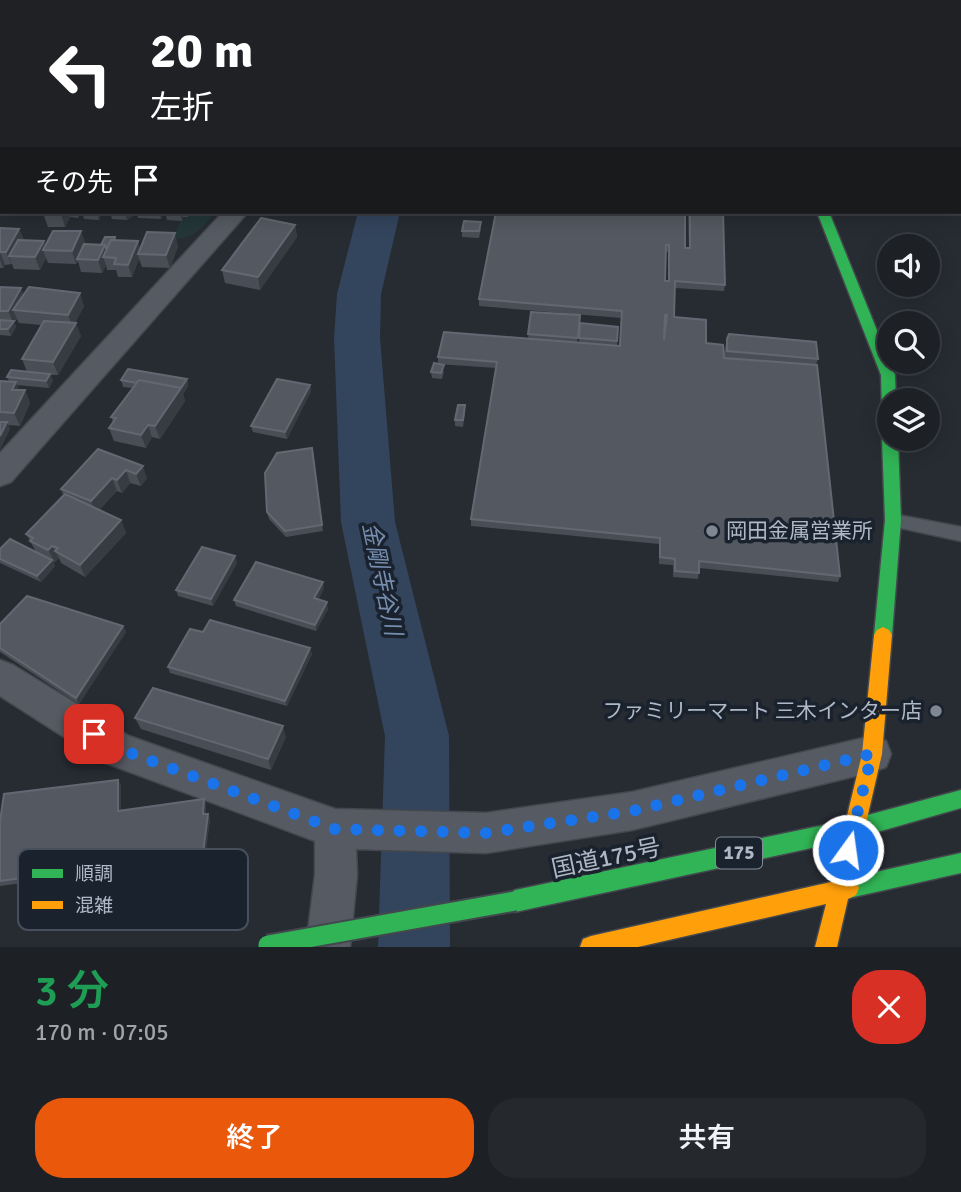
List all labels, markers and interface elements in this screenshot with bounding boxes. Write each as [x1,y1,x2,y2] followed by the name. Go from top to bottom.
[150,21,253,81] text: 20 m
[35,28,126,119] icon: left
[150,88,214,127] text: 左折
[127,161,165,199] icon: arrive
[35,167,113,199] text: その先
[877,234,940,451] map controls
[877,234,940,297] button: sound
[877,311,940,374] button: search
[877,388,940,451] button: layers
[726,518,873,544] place label: 岡田金属営業所
[356,520,409,641] water label: 金剛寺谷川
[704,523,720,539] marker: 岡田金属営業所
[602,698,922,724] place label: ファミリーマート 三木インター店
[928,703,944,719] marker: ファミリーマート 三木インター店
[64,704,124,764] pin
[75,715,113,753] icon: arrive
[811,813,885,887] position arrow
[549,832,663,884] street label: 国道175号
[716,838,762,868] road number: 175
[18,849,248,930] legend
[75,862,113,886] text: 順調
[75,894,113,918] text: 混雑
[35,966,109,1017] text: 3 分
[852,970,926,1044] button: close
[35,1018,169,1047] text: 170 m · 07:05
[35,1098,474,1178] button: 終了
[488,1098,926,1178] button: 共有

